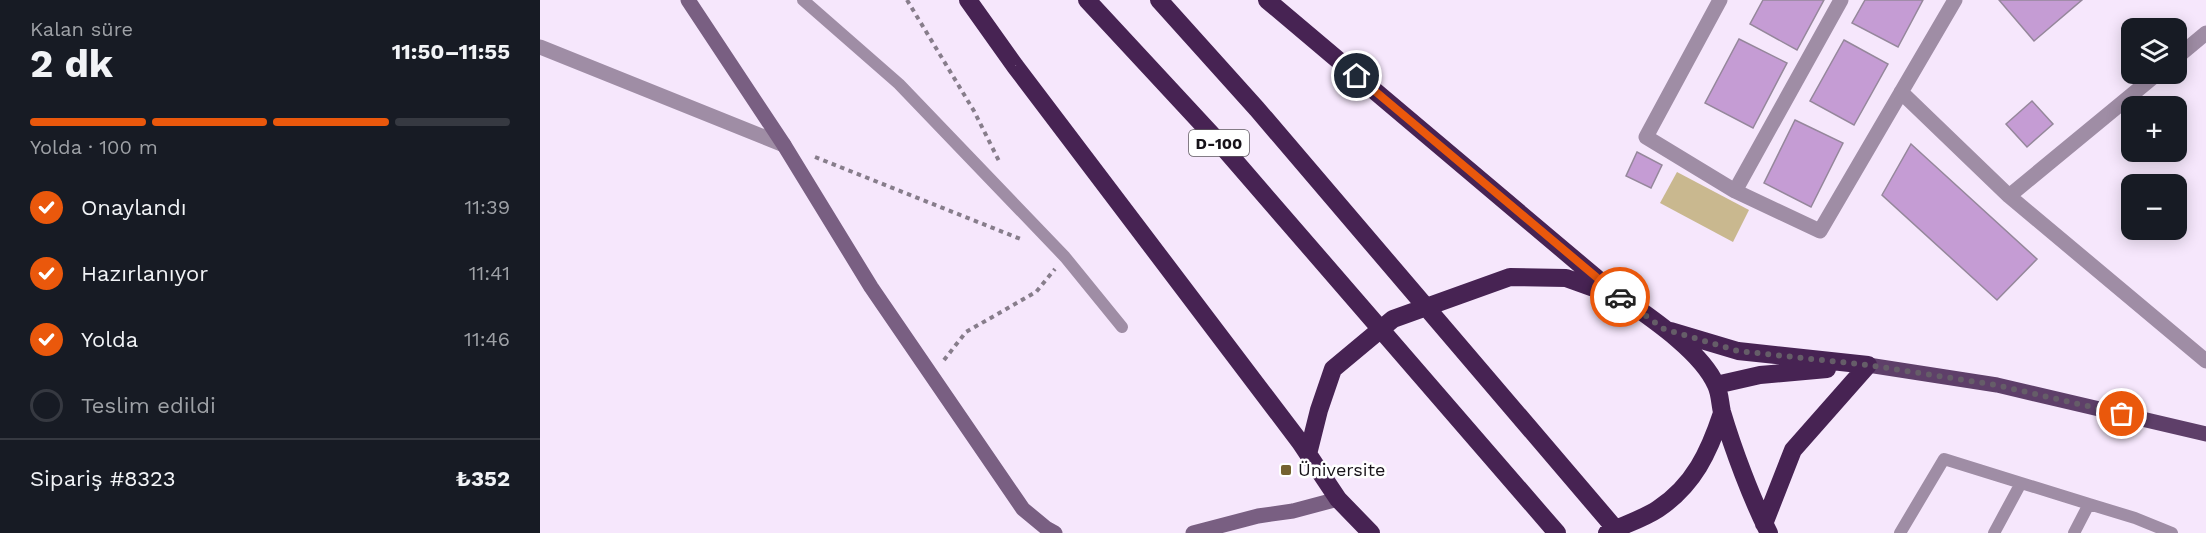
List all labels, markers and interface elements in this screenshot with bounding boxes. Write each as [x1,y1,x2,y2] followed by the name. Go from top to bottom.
[30,17,133,41] text: Kalan süre
[2121,18,2187,240] map controls
[2121,18,2187,84] button: layers
[392,39,510,64] text: 11:50–11:55
[30,41,113,86] text: 2 dk
[1331,50,1382,101] pin
[1340,59,1373,92] icon: home
[2121,96,2187,162] button: +
[1189,130,1249,156] road number: D-100
[30,135,158,159] text: Yolda · 100 m
[2121,174,2187,240] button: −
[30,191,63,224] icon: check
[81,195,187,220] text: Onaylandı
[464,195,510,219] text: 11:39
[30,257,63,290] icon: check
[81,261,208,286] text: Hazırlanıyor
[469,261,510,285] text: 11:41
[1590,267,1650,327] courier
[1604,281,1637,314] icon: car
[30,323,63,356] icon: check
[81,327,138,352] text: Yolda
[464,327,510,351] text: 11:46
[2096,388,2147,439] pin
[81,393,216,418] text: Teslim edildi
[2105,397,2138,430] icon: bag
[1298,459,1386,480] place label: Üniversite
[1279,463,1293,477] marker: Üniversite
[30,466,176,491] text: Sipariş #8323
[455,466,510,491] text: ₺352

